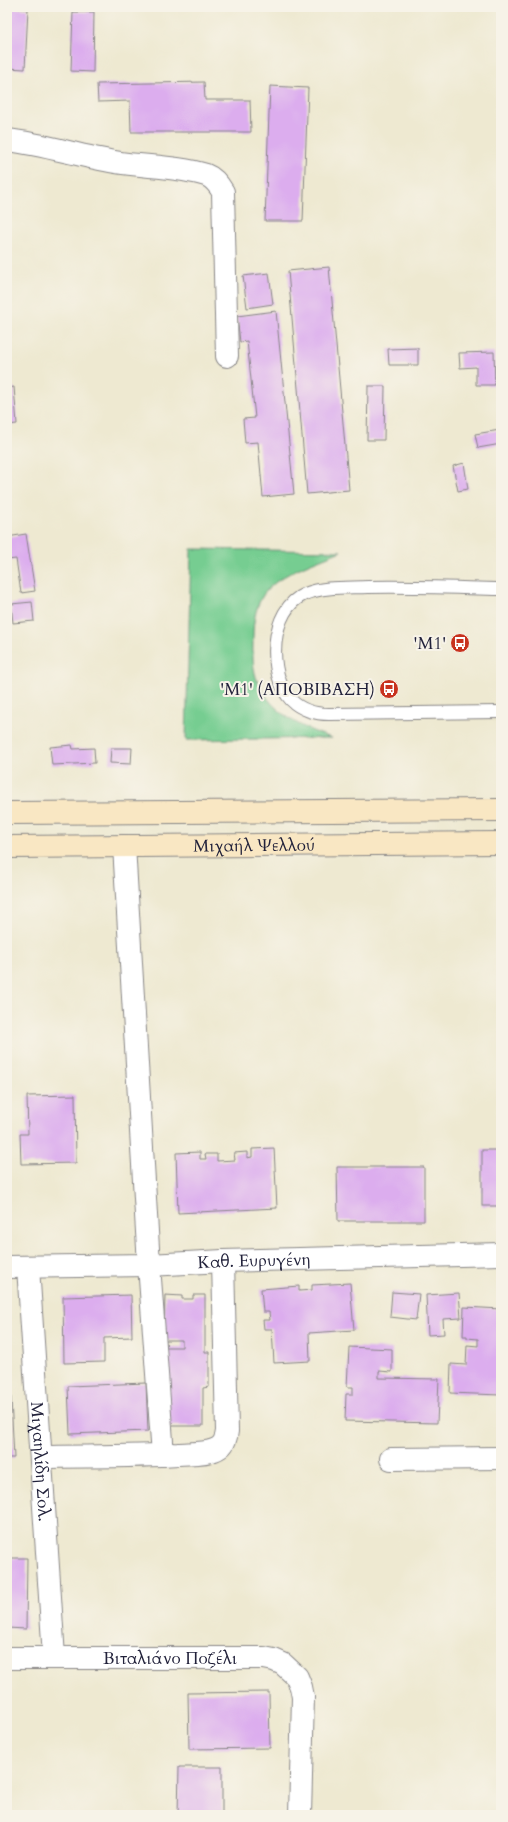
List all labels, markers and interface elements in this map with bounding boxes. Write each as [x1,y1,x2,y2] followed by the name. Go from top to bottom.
[414,632,446,655] place label: 'Μ1'
[449,632,471,654] bus stop icon: 'Μ1'
[220,678,375,701] place label: 'Μ1' (ΑΠΟΒΙΒΑΣΗ)
[378,678,400,700] bus stop icon: 'Μ1' (ΑΠΟΒΙΒΑΣΗ)
[193,833,315,857] street label: Μιχαήλ Ψελλού
[197,1247,310,1274] street label: Καθ. Ευρυγένη
[26,1401,56,1522] street label: Μιχαηλίδη Σολ.
[103,1647,238,1670] street label: Βιταλιάνο Ποζέλι

